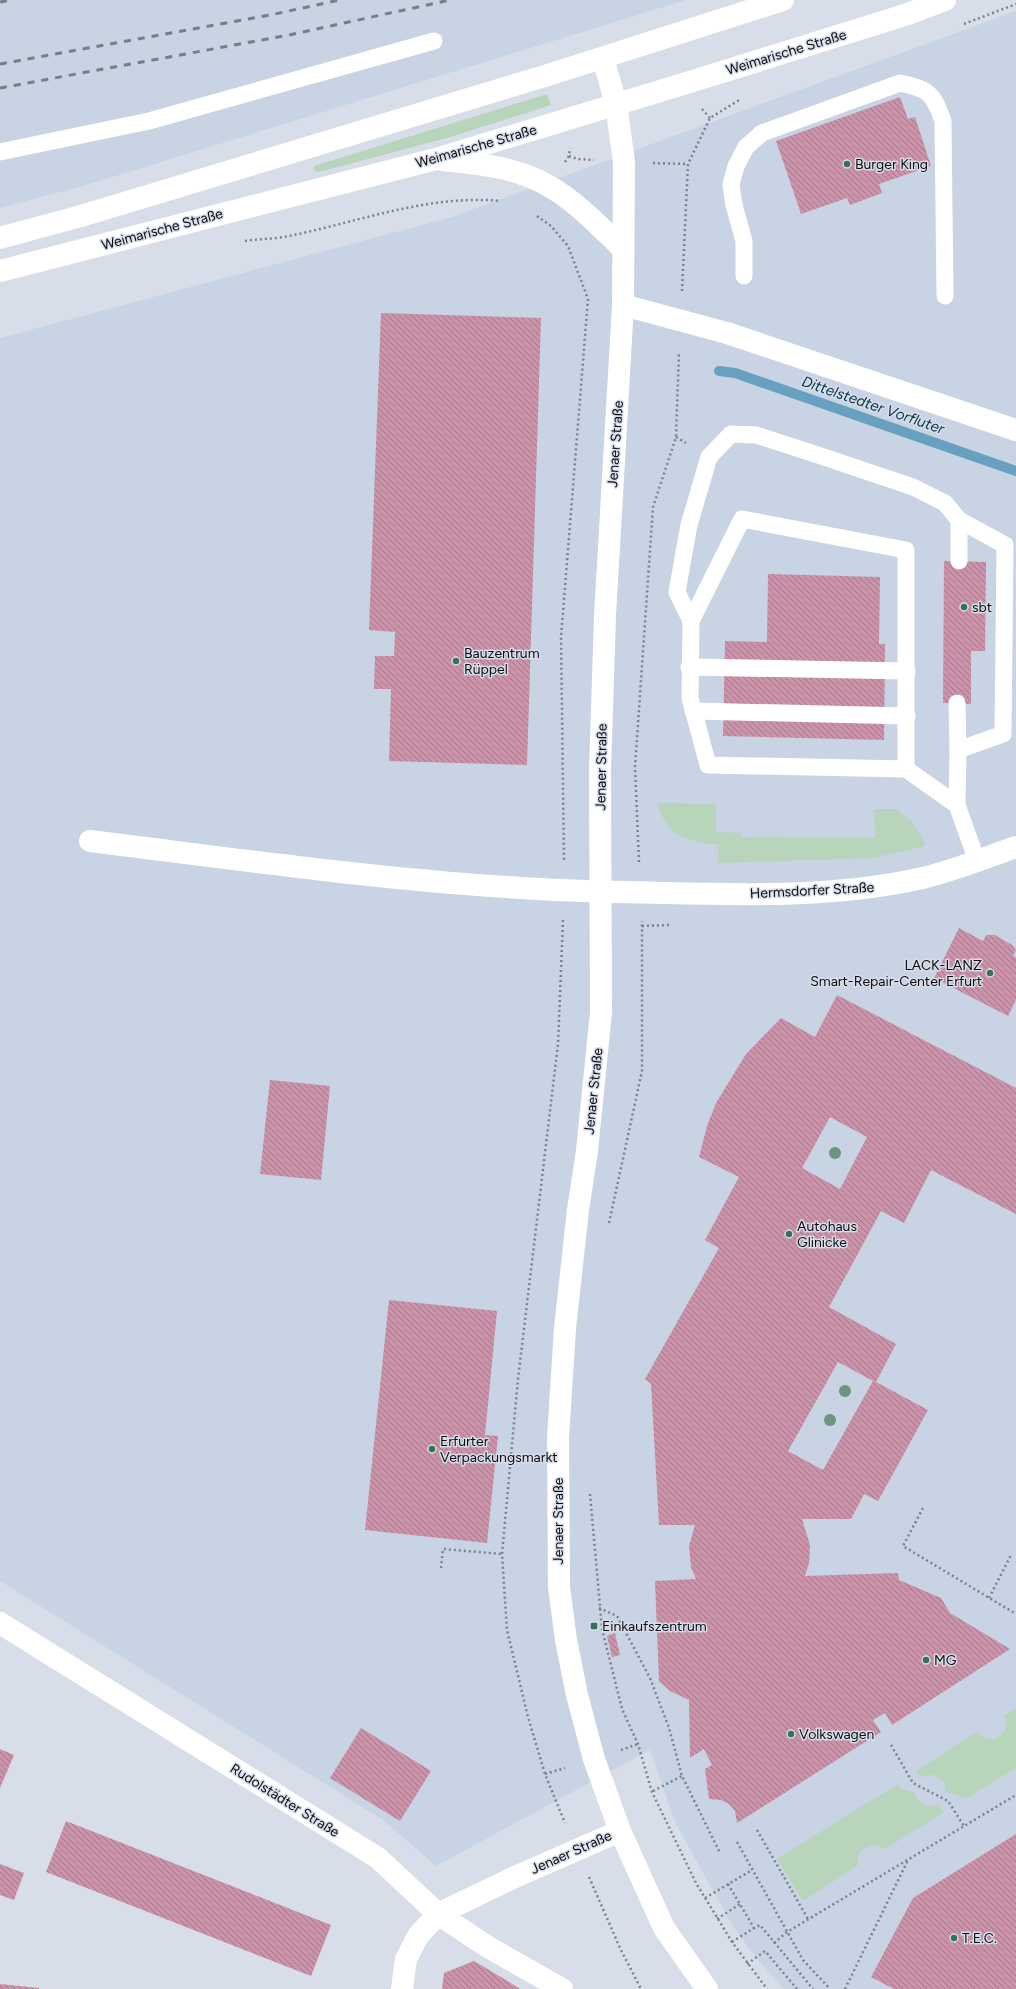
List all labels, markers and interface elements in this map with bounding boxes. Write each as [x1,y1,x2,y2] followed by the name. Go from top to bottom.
[724,26,849,79] street label: Weimarische Straße
[414,121,539,172] street label: Weimarische Straße
[855,156,928,173] place label: Burger King
[842,159,852,169] marker: Burger King
[100,205,225,254] street label: Weimarische Straße
[799,372,947,438] water label: Dittelstedter Vorfluter
[604,400,627,488] street label: Jenaer Straße
[972,599,992,616] place label: sbt
[959,602,969,612] marker: sbt
[464,645,540,678] place label: Bauzentrum Rüppel
[451,656,461,666] marker: Bauzentrum Rüppel
[592,723,611,811] street label: Jenaer Straße
[749,879,875,902] street label: Hermsdorfer Straße
[810,957,982,990] place label: LACK-LANZ Smart-Repair-Center Erfurt
[985,968,995,978] marker: LACK-LANZ Smart-Repair-Center Erfurt
[580,1047,607,1135] street label: Jenaer Straße
[797,1218,857,1251] place label: Autohaus Glinicke
[784,1229,794,1239] marker: Autohaus Glinicke
[440,1433,558,1466] place label: Erfurter Verpackungsmarkt
[427,1444,437,1454] marker: Erfurter Verpackungsmarkt
[550,1477,567,1564] street label: Jenaer Straße
[602,1618,707,1635] place label: Einkaufszentrum
[589,1621,599,1631] marker: Einkaufszentrum
[934,1652,957,1669] place label: MG
[921,1655,931,1665] marker: MG
[799,1726,874,1743] place label: Volkswagen
[786,1729,796,1739] marker: Volkswagen
[227,1760,343,1841] street label: Rudolstädter Straße
[528,1827,615,1878] street label: Jenaer Straße
[962,1930,997,1947] place label: T.E.C.
[949,1933,959,1943] marker: T.E.C.

